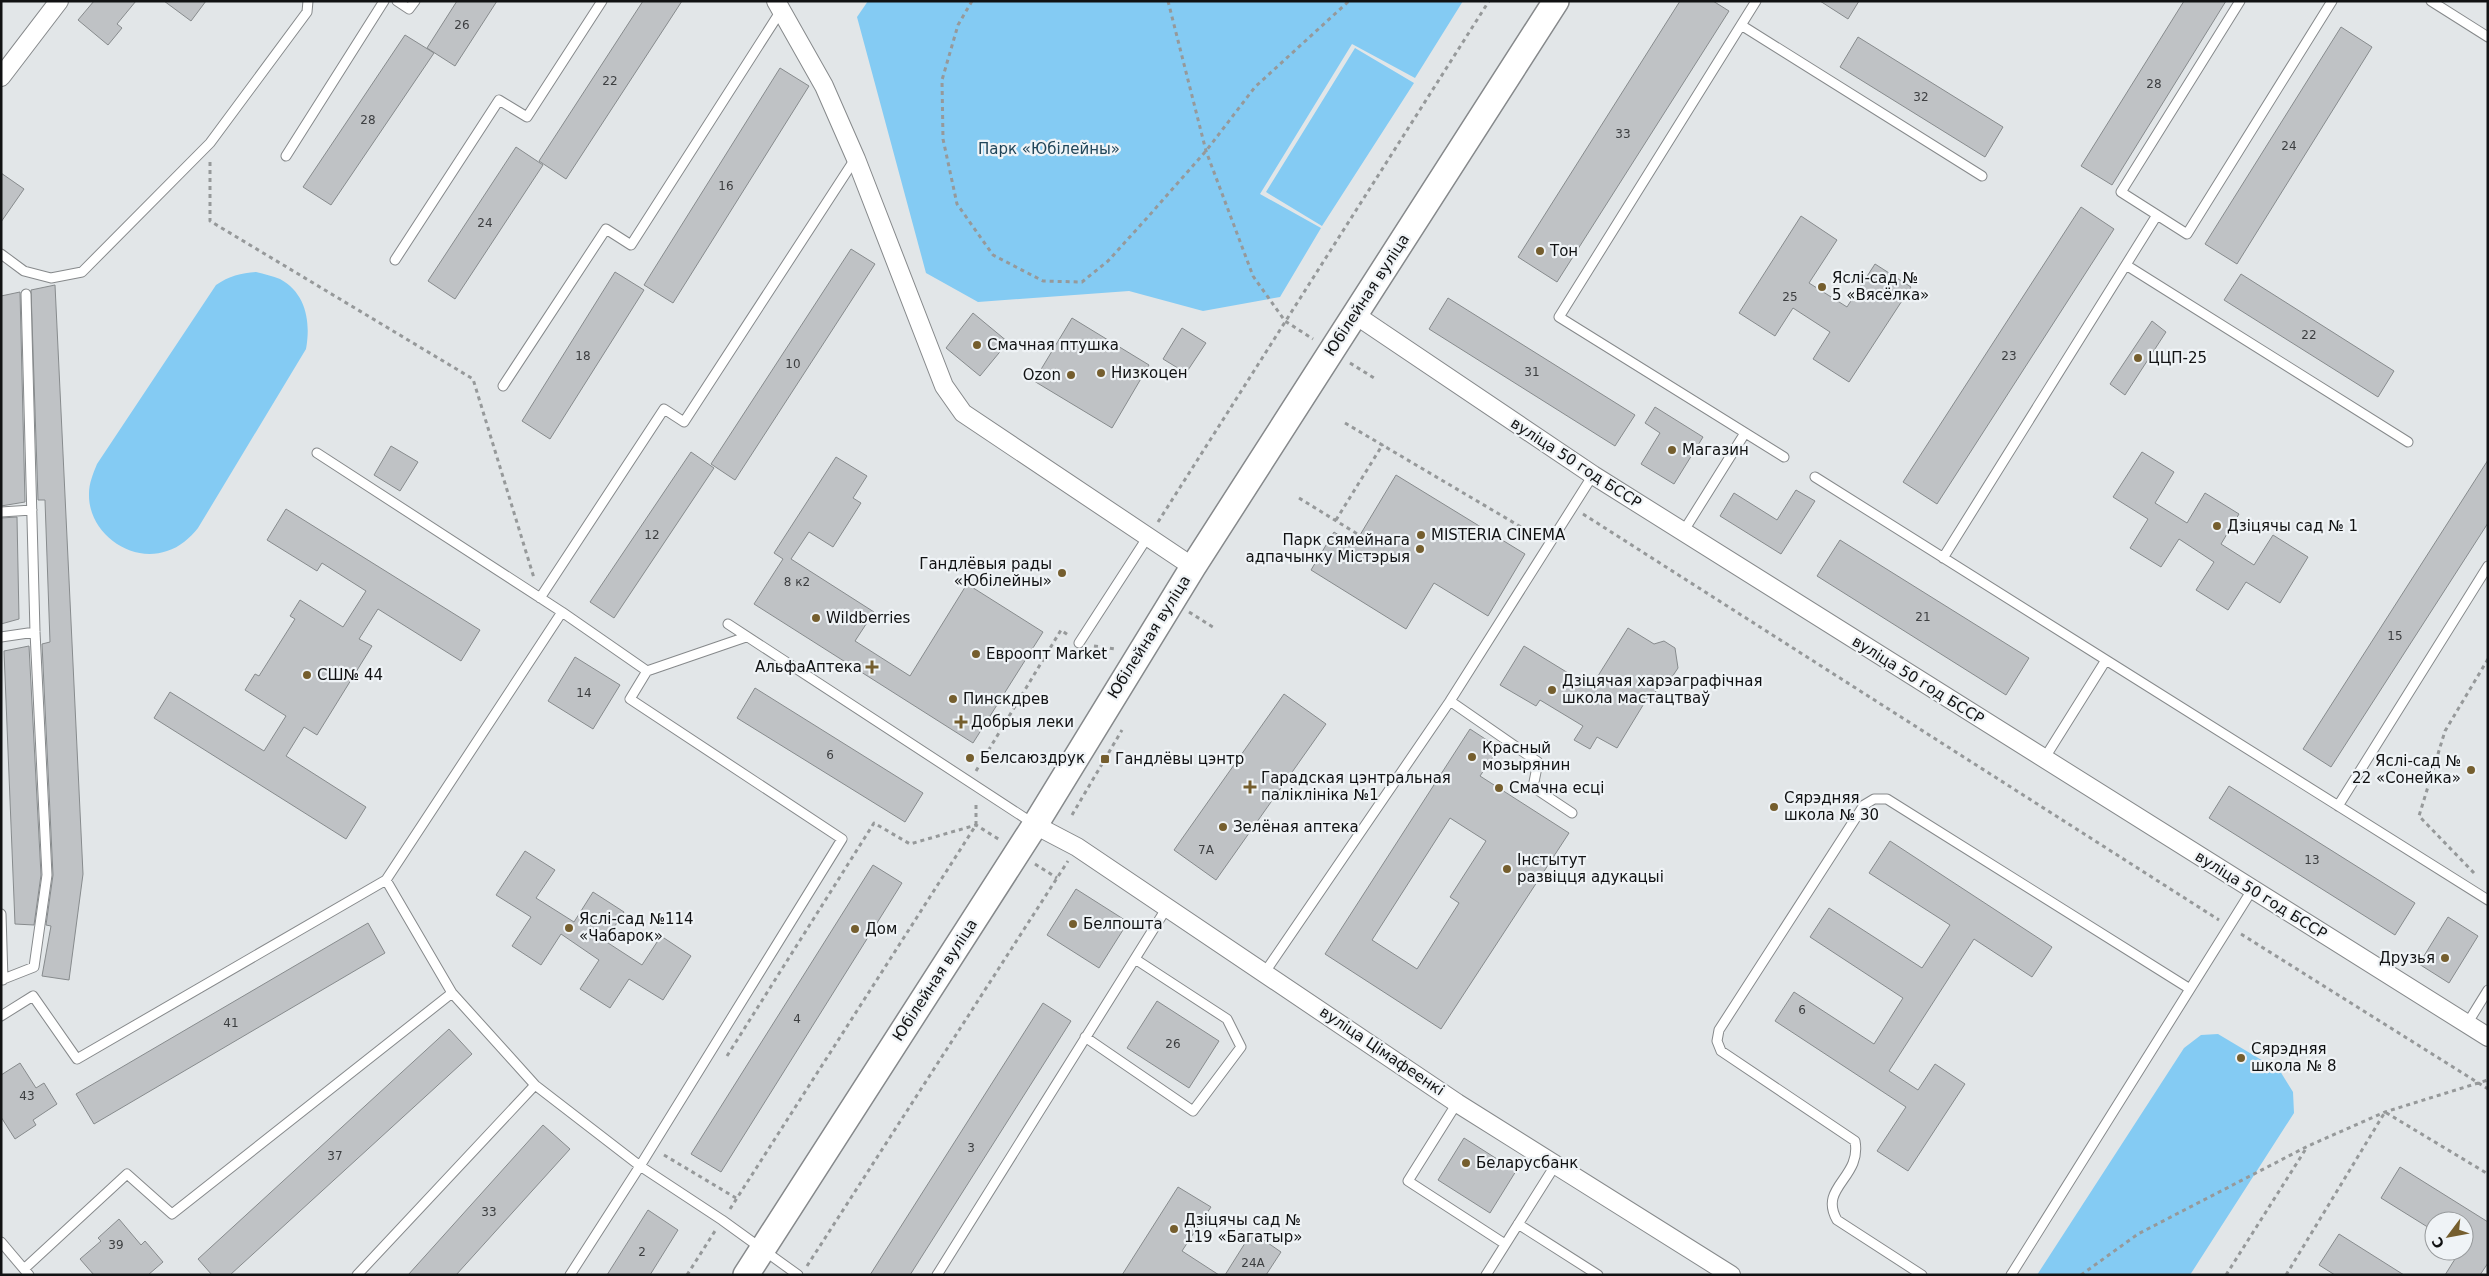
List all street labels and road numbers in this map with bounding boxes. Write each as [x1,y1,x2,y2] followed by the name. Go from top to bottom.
[1321,231,1413,359] street label: Юбілейная вуліца
[1507,414,1645,512] street label: вуліца 50 год БССР
[1104,572,1194,702] street label: Юбілейная вуліца
[1849,632,1987,728] street label: вуліца 50 год БССР
[2192,847,2330,943] street label: вуліца 50 год БССР
[889,916,981,1044] street label: Юбілейная вуліца
[1316,1003,1448,1099] street label: вуліца Цімафеенкі

